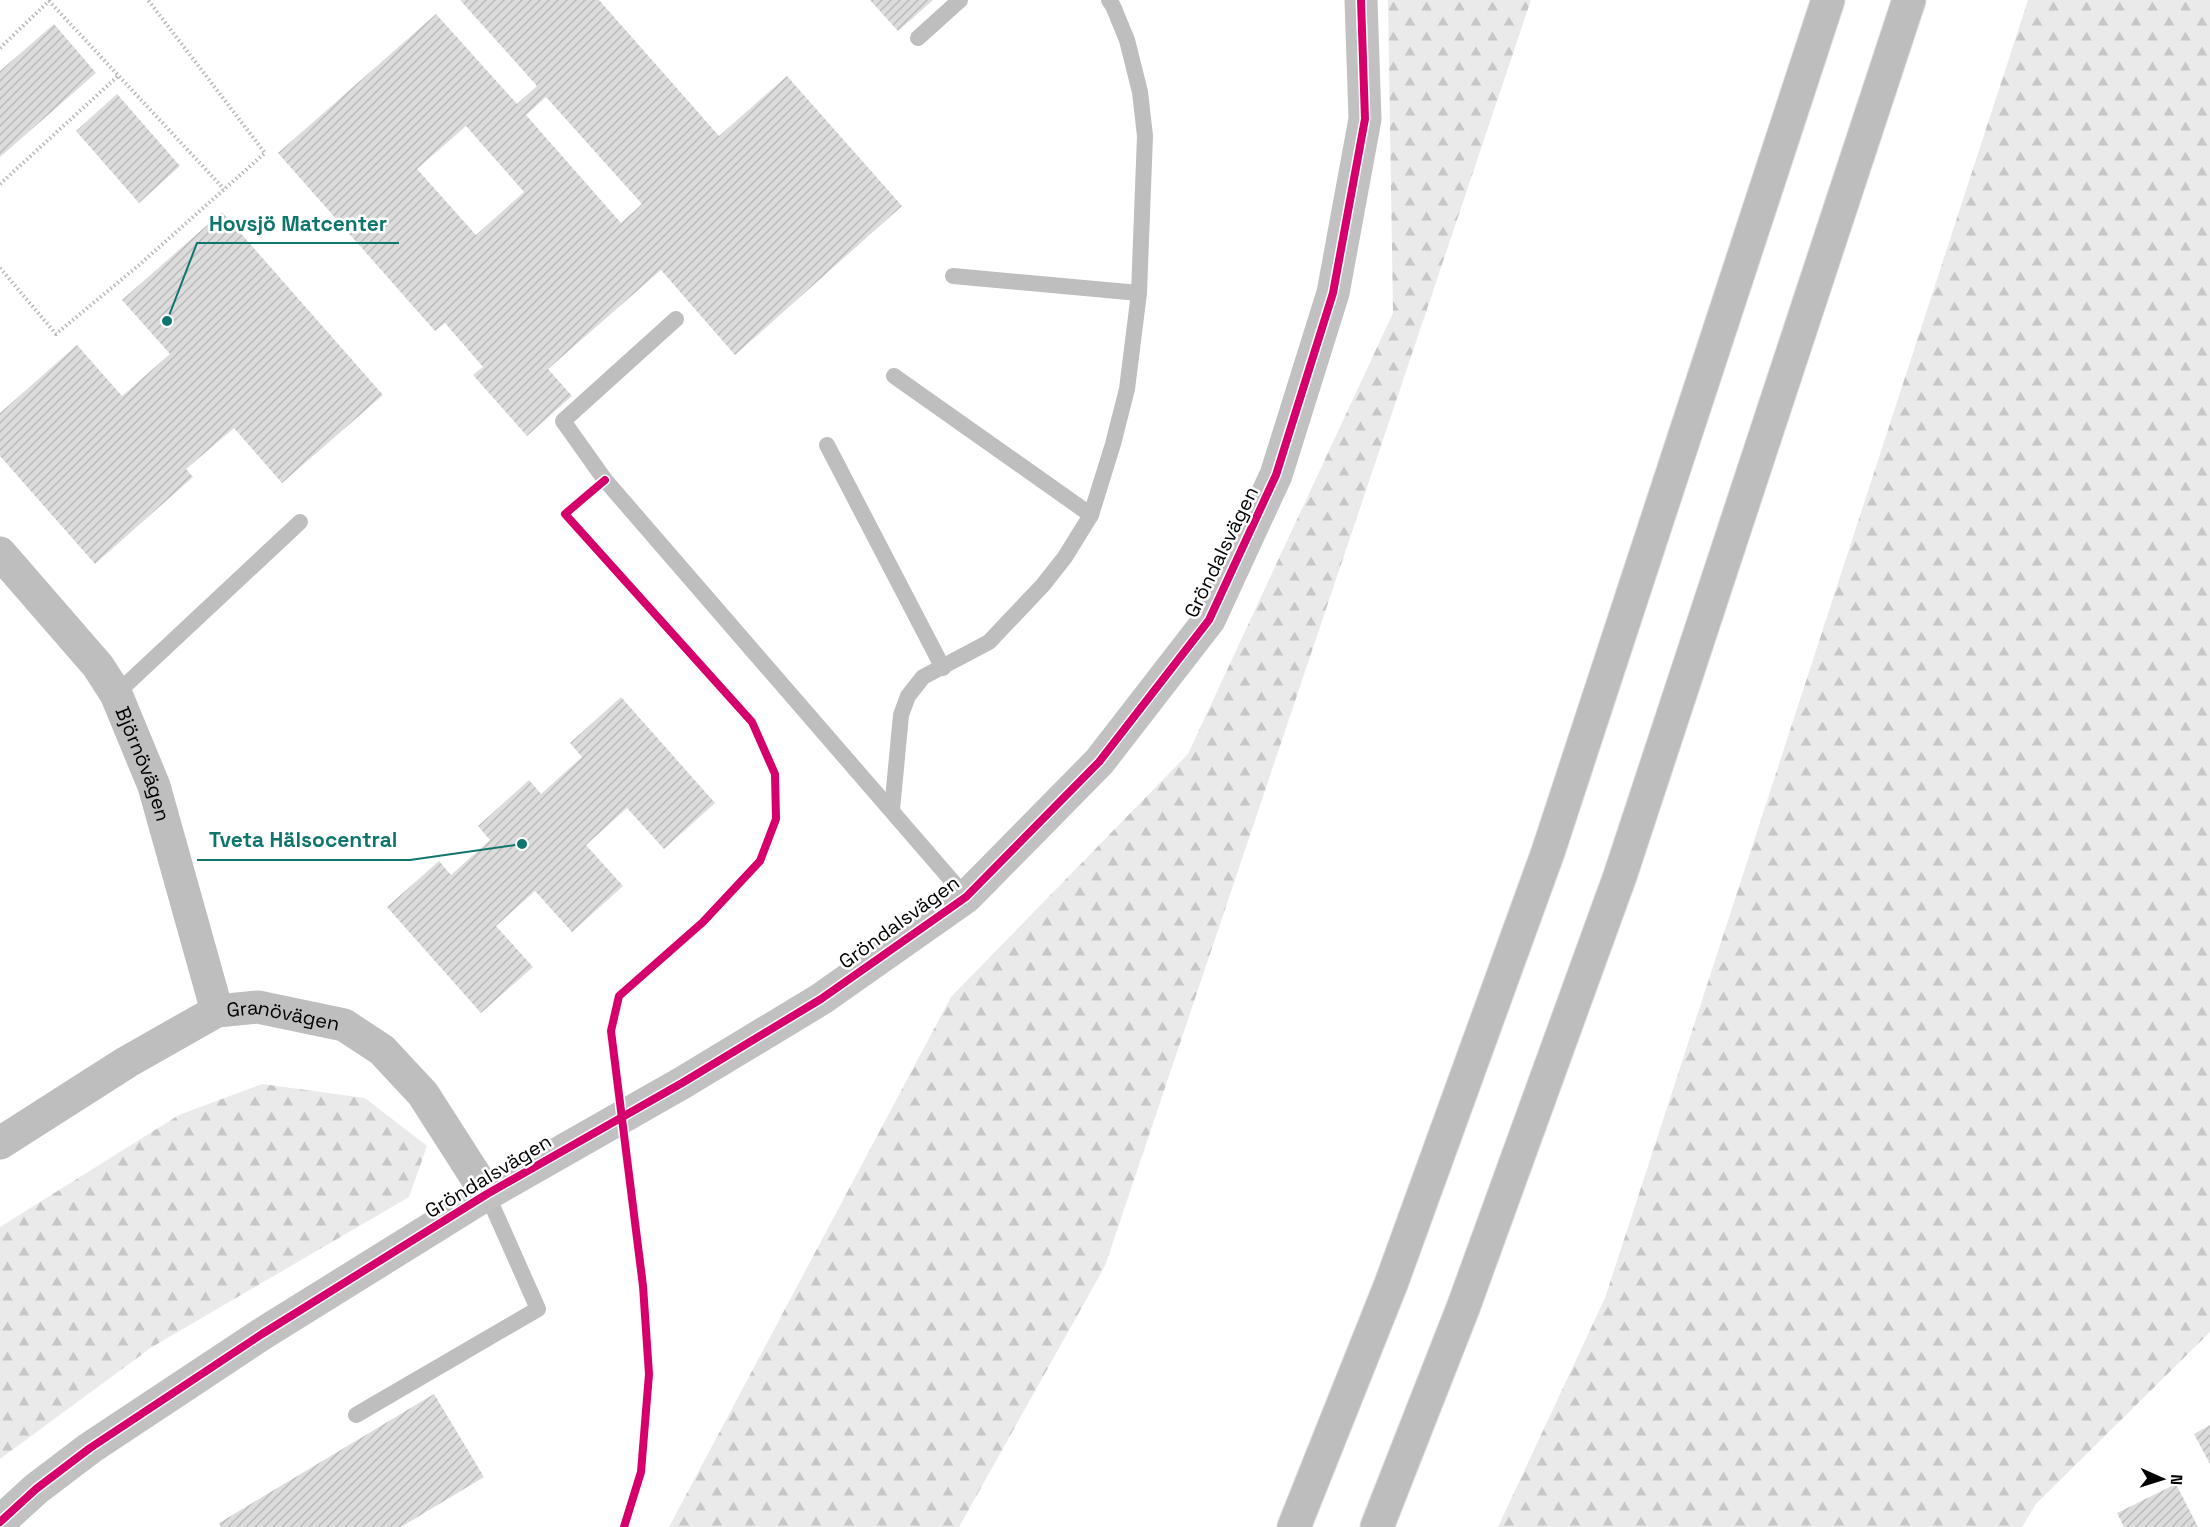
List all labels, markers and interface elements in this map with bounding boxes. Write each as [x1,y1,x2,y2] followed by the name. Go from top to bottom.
[197,204,399,243] callout: Hovsjö Matcenter
[209,210,387,237] text: Hovsjö Matcenter
[1178,482,1264,622] street label: Gröndalsvägen
[110,703,176,824] street label: Björnövägen
[197,821,410,860] callout: Tveta Hälsocentral
[209,826,397,853] text: Tveta Hälsocentral
[833,869,965,975] street label: Gröndalsvägen
[225,994,342,1037] street label: Granövägen
[420,1128,556,1224] street label: Gröndalsvägen
[2132,1449,2192,1509] north arrow
[2166,1474,2187,1486] text: N

